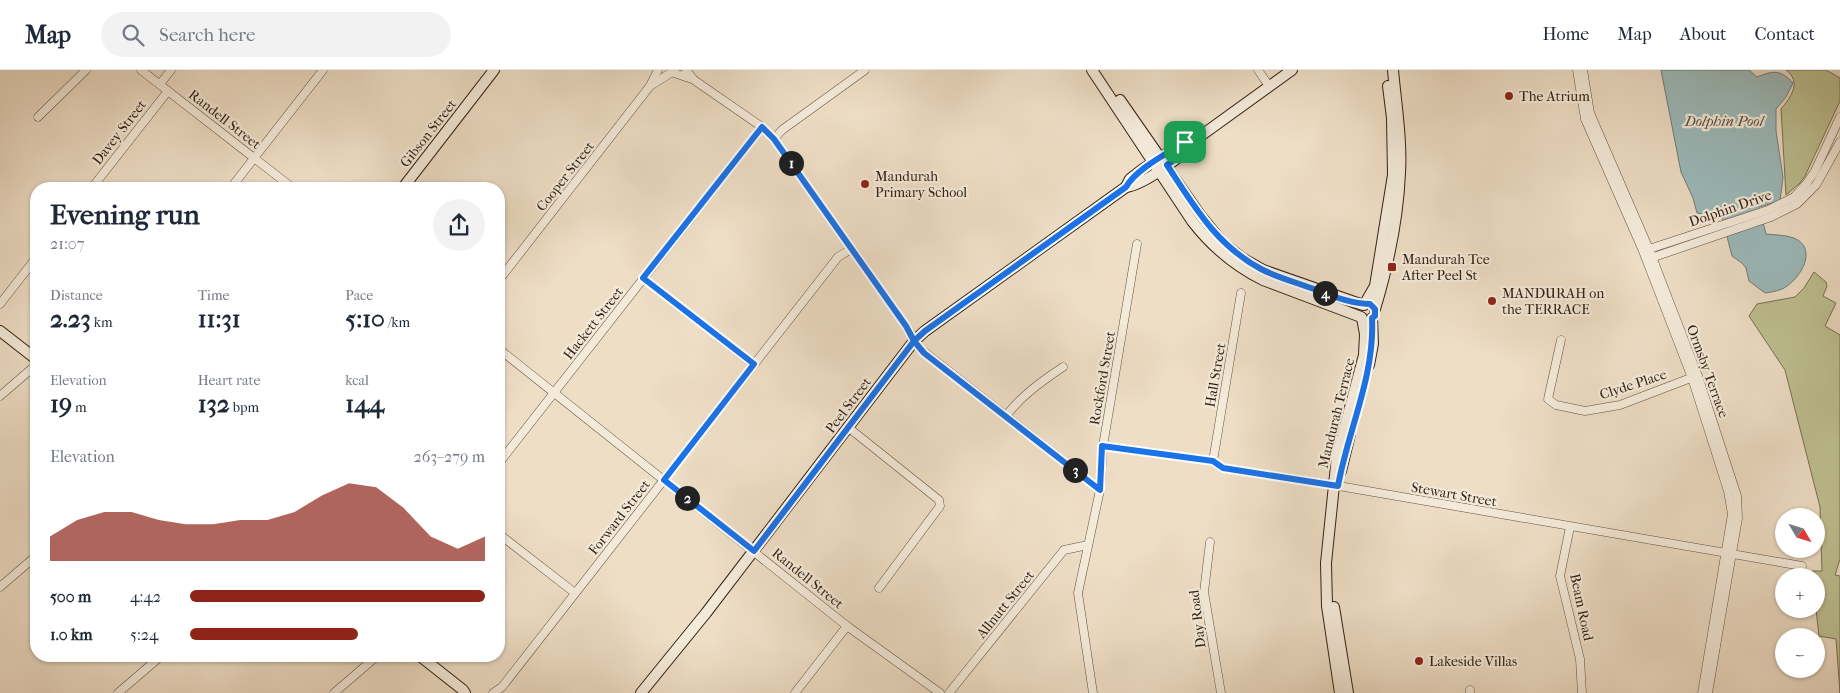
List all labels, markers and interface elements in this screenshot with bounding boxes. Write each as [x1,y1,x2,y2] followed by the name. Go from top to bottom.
[101,12,451,57] search box
[25,21,71,49] text: Map
[119,21,147,49] icon: search
[159,24,255,46] text: Search here
[1542,24,1589,45] text: Home
[1617,24,1652,45] text: Map
[1680,24,1726,45] text: About
[1754,24,1815,45] text: Contact
[185,86,264,153] street label: Randell Street
[1519,88,1590,105] place label: The Atrium
[1503,90,1515,102] marker: The Atrium
[89,96,150,168] street label: Davey Street
[397,96,460,171] street label: Gibson Street
[1684,112,1766,130] water label: Dolphin Pool
[1164,121,1206,163] pin
[1171,128,1199,156] icon: arrive
[533,138,598,215] street label: Cooper Street
[778,150,804,176] pin: 1
[789,155,794,172] text: 1
[875,168,967,201] place label: Mandurah Primary School
[859,178,871,190] marker: Mandurah Primary School
[1687,186,1774,231] street label: Dolphin Drive
[50,198,200,231] text: Evening run
[433,199,485,251] button: share
[50,234,84,253] text: 21:07
[1401,251,1490,284] place label: Mandurah Tce After Peel St
[1386,261,1398,273] marker: Mandurah Tce After Peel St
[1312,280,1338,306] pin: 4
[560,284,627,363] street label: Hackett Street
[1321,285,1330,302] text: 4
[1502,285,1604,318] place label: MANDURAH on the TERRACE
[50,287,103,304] text: Distance
[198,287,229,304] text: Time
[345,287,373,304] text: Pace
[1486,295,1498,307] marker: MANDURAH on the TERRACE
[50,304,91,333] text: 2.23
[198,304,241,333] text: 11:31
[345,304,385,333] text: 5:10
[91,314,113,331] text: km
[385,314,410,331] text: /km
[1683,322,1732,420] street label: Ormsby Terrace
[1086,330,1119,426] street label: Rockford Street
[1201,341,1230,409] street label: Hall Street
[1315,356,1358,470] street label: Mandurah Terrace
[1598,366,1669,403] street label: Clyde Place
[50,372,107,389] text: Elevation
[198,372,260,389] text: Heart rate
[345,372,369,389] text: kcal
[822,374,875,437] street label: Peel Street
[50,389,72,418] text: 19
[198,389,230,418] text: 132
[345,389,384,418] text: 144
[72,399,87,416] text: m
[230,399,259,416] text: bpm
[50,447,115,466] text: Elevation
[414,447,485,466] text: 263–279 m
[1062,458,1088,482] pin: 3
[1073,462,1078,479] text: 3
[585,476,654,558] street label: Forward Street
[1410,479,1498,510] street label: Stewart Street
[674,486,700,510] pin: 2
[684,490,691,507] text: 2
[1775,508,1825,558] north arrow
[1775,508,1825,678] map controls
[768,544,847,612] street label: Randell Street
[972,567,1038,643] street label: Allnutt Street
[1775,568,1825,618] button: +
[1566,572,1597,643] street label: Beam Road
[50,587,91,606] text: 500 m
[130,587,161,606] text: 4:42
[1185,588,1210,649] street label: Day Road
[50,625,93,644] text: 1.0 km
[130,625,158,644] text: 5:24
[1775,628,1825,678] button: −
[1429,653,1517,670] place label: Lakeside Villas
[1413,655,1425,667] marker: Lakeside Villas

